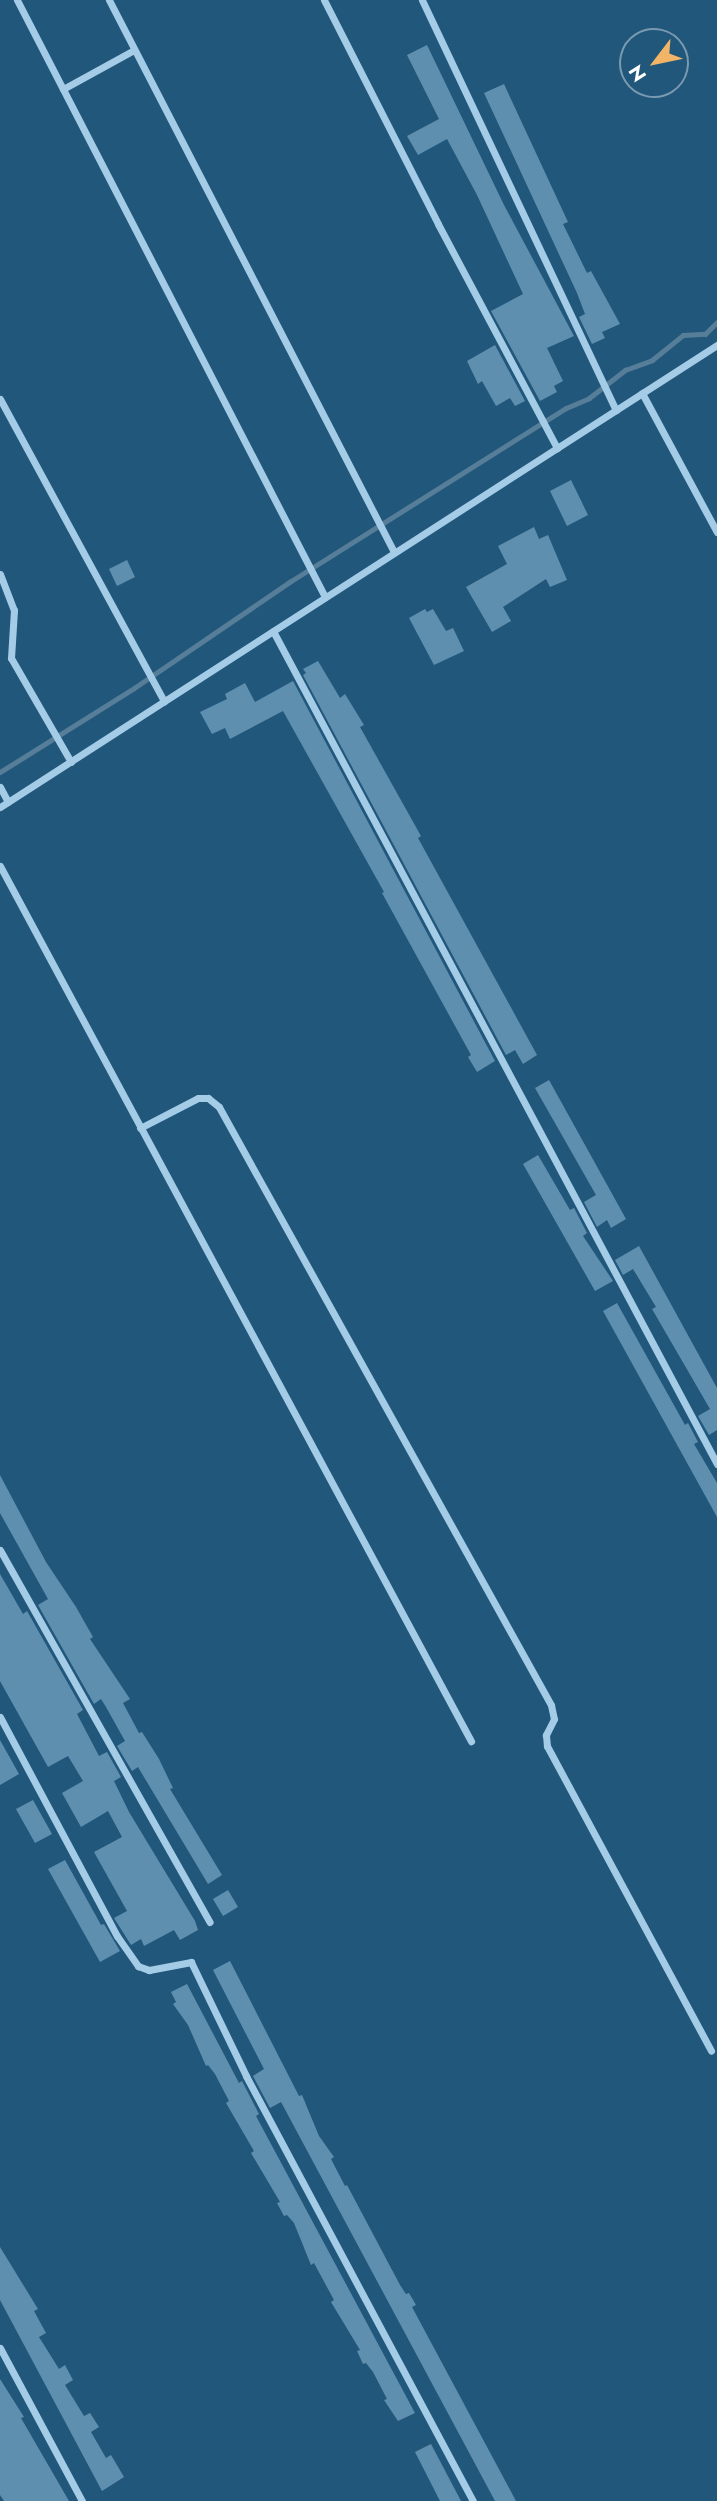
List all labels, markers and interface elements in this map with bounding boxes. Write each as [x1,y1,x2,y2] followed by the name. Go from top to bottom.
[619,28,689,98] north arrow
[622,60,653,87] text: N

